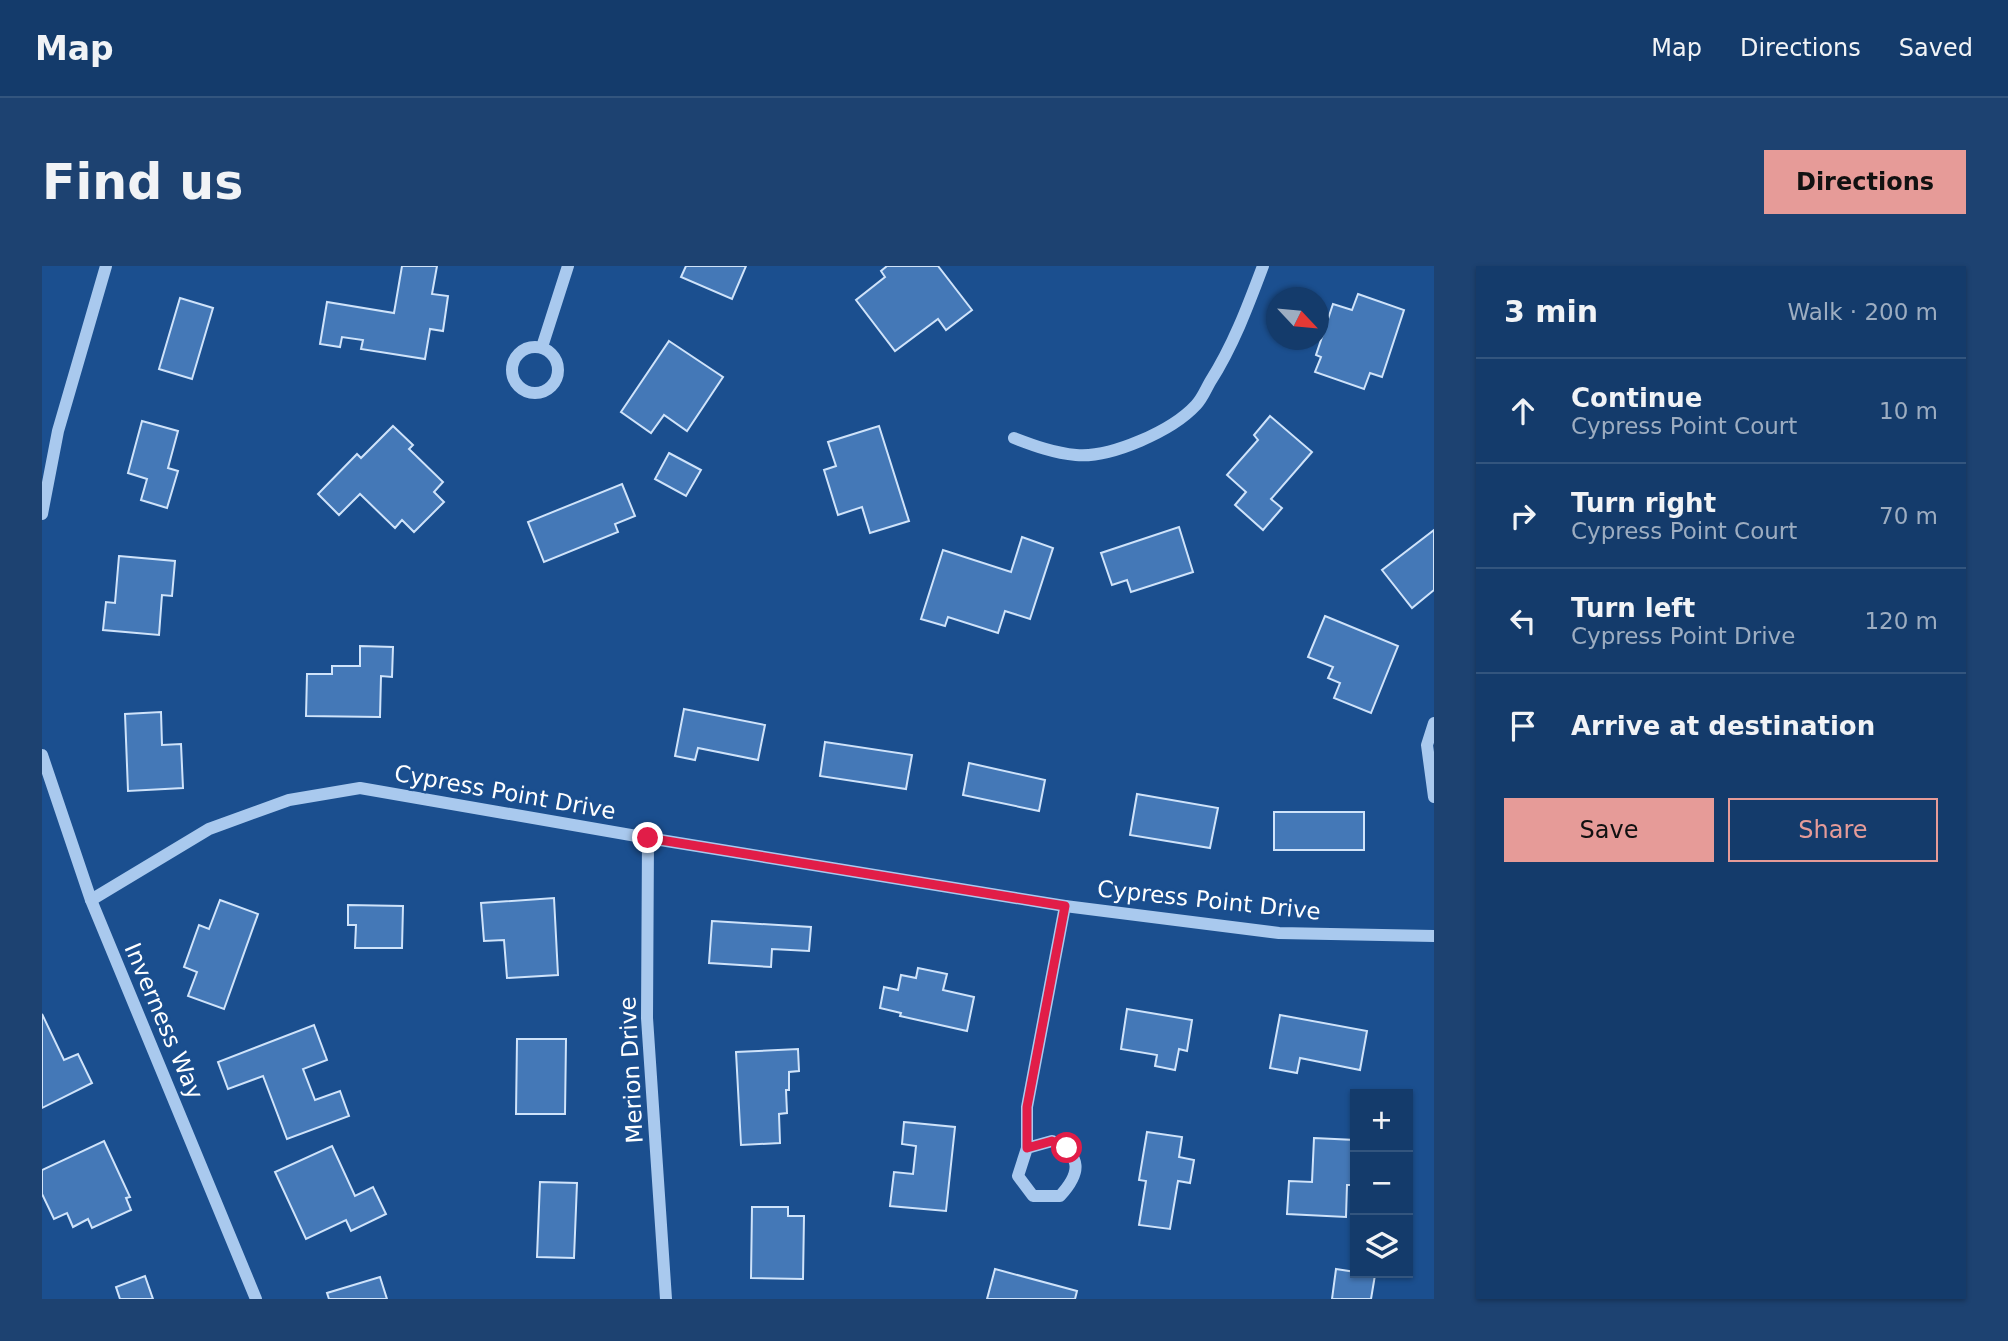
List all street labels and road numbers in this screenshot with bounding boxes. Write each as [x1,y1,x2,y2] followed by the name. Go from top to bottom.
[392,760,618,824] street label: Cypress Point Drive
[1096,875,1322,925] street label: Cypress Point Drive
[119,939,209,1103] street label: Inverness Way
[614,996,648,1144] street label: Merion Drive

